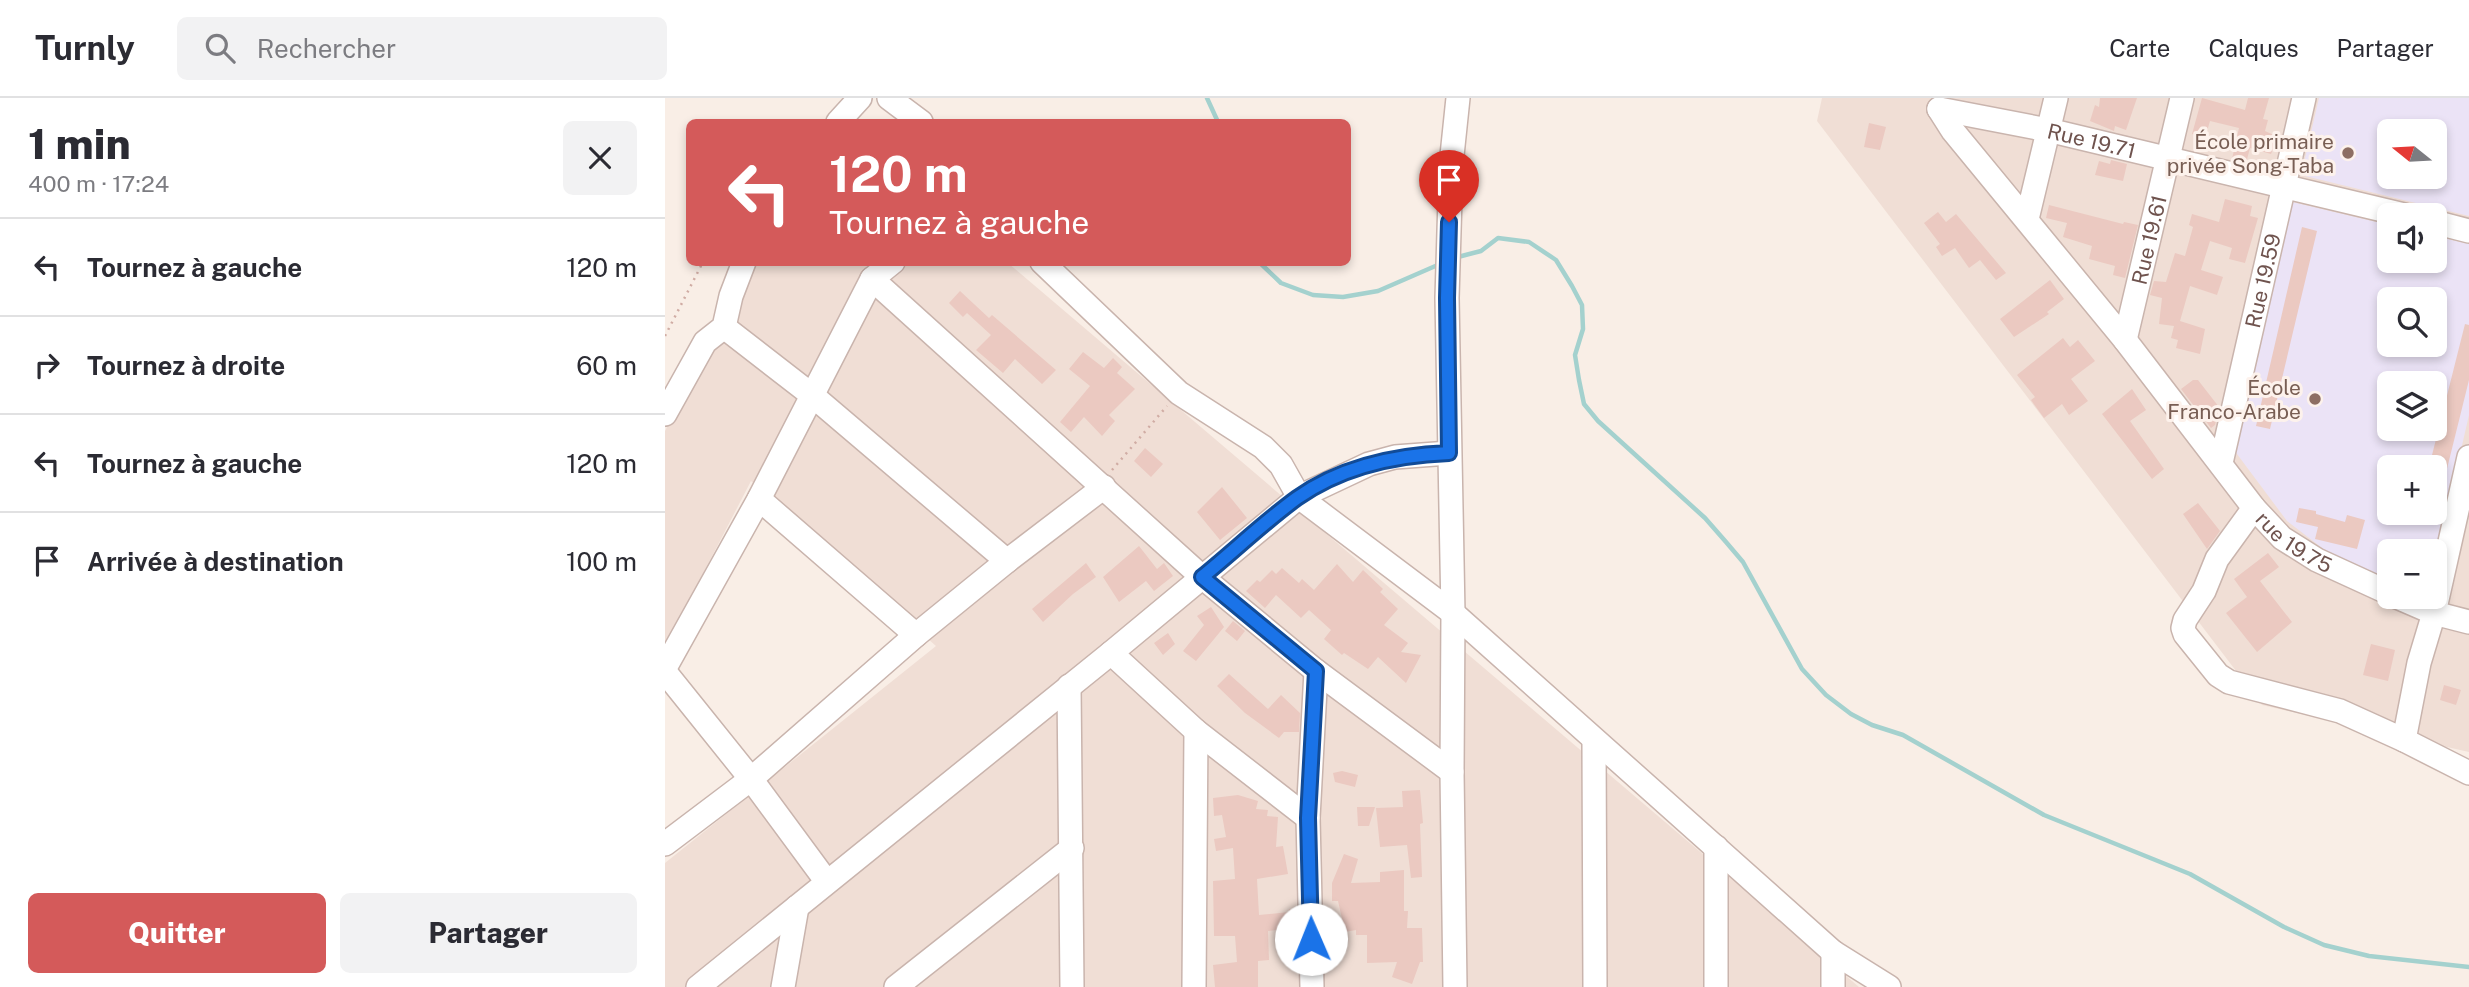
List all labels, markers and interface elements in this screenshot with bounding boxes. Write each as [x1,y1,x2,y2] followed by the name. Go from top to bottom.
[177,17,667,80] search box
[35,29,135,67] text: Turnly
[201,29,239,67] icon: search
[257,33,396,64] text: Rechercher
[2109,34,2170,62] text: Carte
[2208,34,2299,62] text: Calques
[2337,34,2434,62] text: Partager
[2045,118,2138,163] street label: Rue 19.71
[28,119,131,168] text: 1 min
[2377,119,2447,189] north arrow
[2377,119,2447,609] map controls
[563,121,637,195] button: close
[2167,129,2334,178] place label: École primaire privée Song-Taba
[829,145,968,203] text: 120 m
[2340,145,2356,161] marker: École primaire privée Song-Taba
[714,147,805,238] icon: left
[1419,150,1479,222] pin
[1430,161,1468,199] icon: arrive
[28,170,169,197] text: 400 m · 17:24
[2126,192,2171,287] street label: Rue 19.61
[2377,203,2447,273] button: sound
[829,204,1089,241] text: Tournez à gauche
[2240,231,2285,330] street label: Rue 19.59
[28,248,66,286] icon: left
[87,252,302,283] text: Tournez à gauche
[566,252,637,283] text: 120 m
[2377,287,2447,357] button: search
[28,346,66,384] icon: right
[87,350,285,381] text: Tournez à droite
[576,350,637,381] text: 60 m
[2377,371,2447,441] button: layers
[2167,375,2301,424] place label: École Franco-Arabe
[2307,391,2323,407] marker: École Franco-Arabe
[28,444,66,482] icon: left
[87,448,302,479] text: Tournez à gauche
[566,448,637,479] text: 120 m
[2377,455,2447,525] button: +
[2251,506,2336,578] street label: rue 19.75
[2377,539,2447,609] button: −
[28,542,66,580] icon: arrive
[87,546,344,577] text: Arrivée à destination
[566,546,637,577] text: 100 m
[28,893,326,973] button: Quitter
[340,893,637,973] button: Partager
[1274,902,1348,976] position arrow

